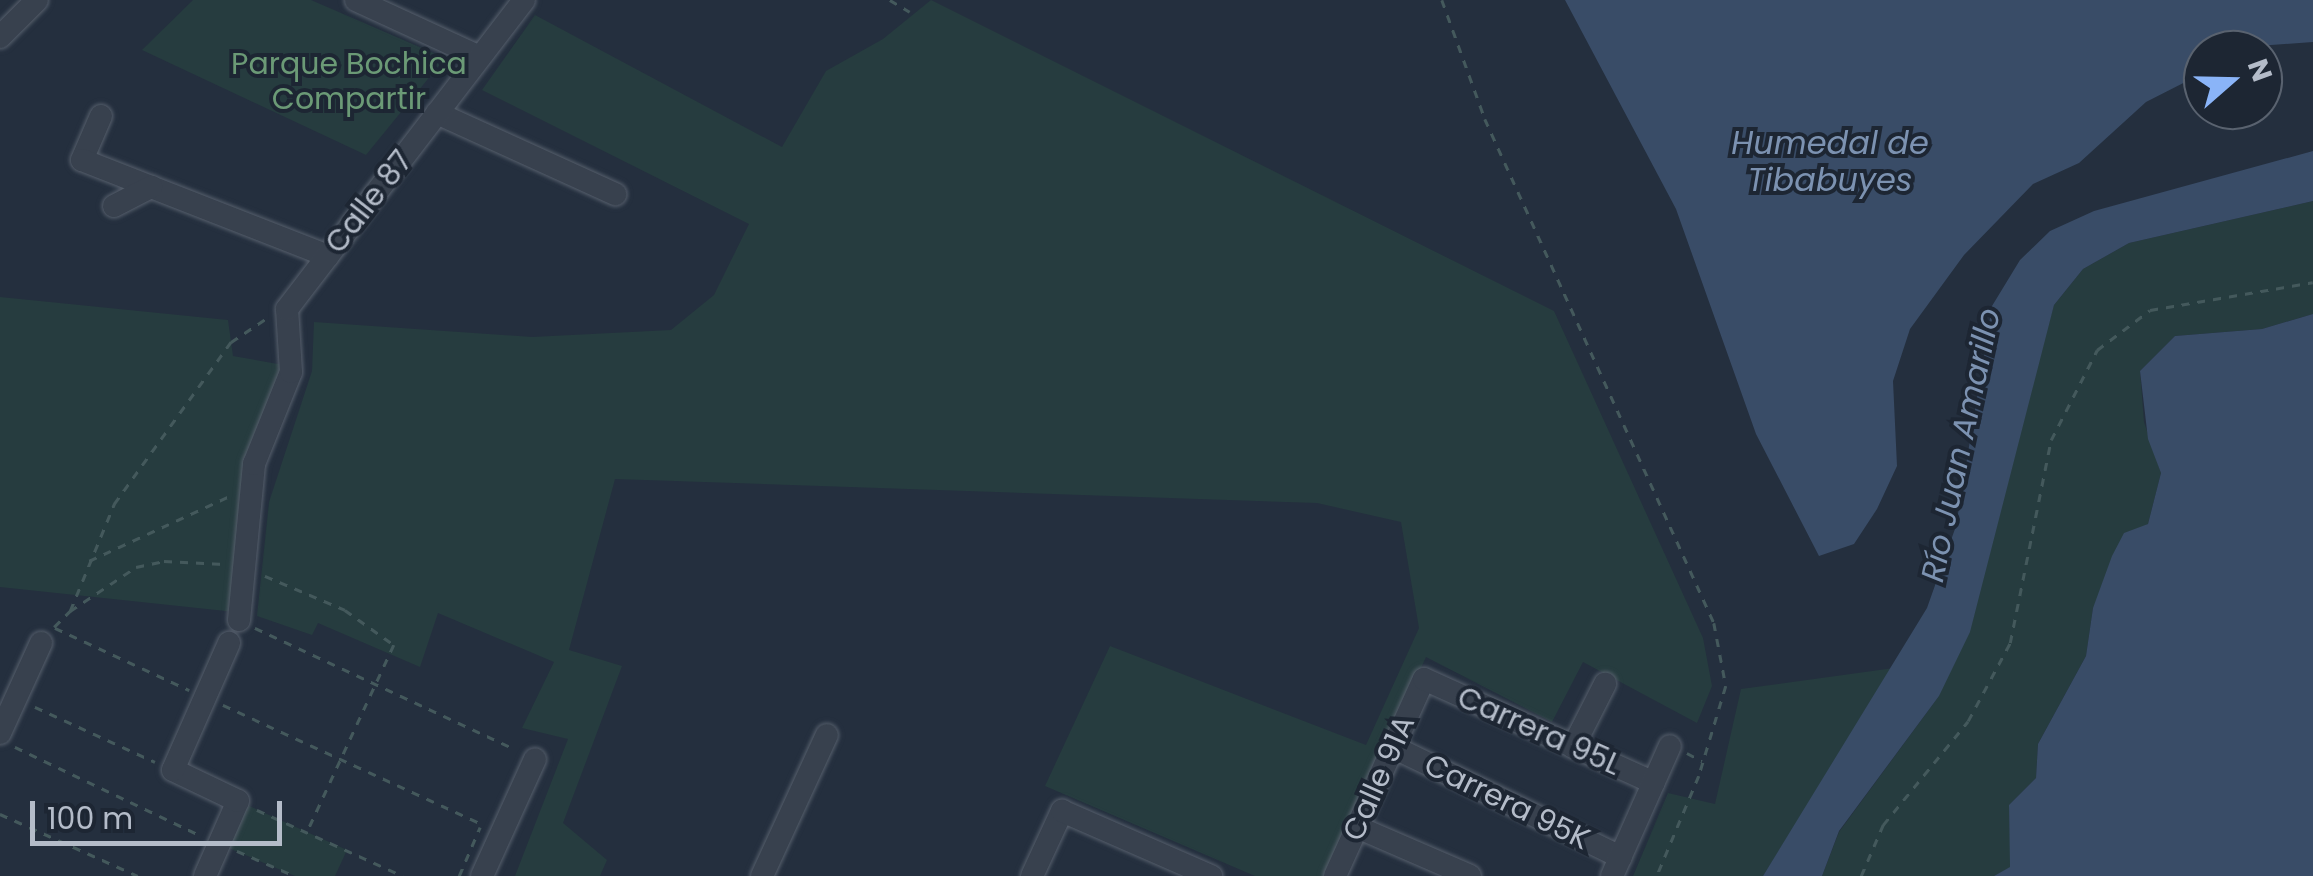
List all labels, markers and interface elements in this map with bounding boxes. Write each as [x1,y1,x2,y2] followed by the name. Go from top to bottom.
[2183,30,2283,130] north arrow
[231,46,467,116] park label: Parque Bochica Compartir
[2238,54,2282,87] text: N
[1731,125,1929,200] water label: Humedal de Tibabuyes
[318,144,420,260] street label: Calle 87
[1913,305,2009,585] water label: Río Juan Amarillo
[1452,679,1626,783] street label: Carrera 95L
[1335,710,1423,846] street label: Calle 91A
[1418,746,1596,858] street label: Carrera 95K
[35,781,288,843] scale bar
[47,797,133,840] text: 100 m

